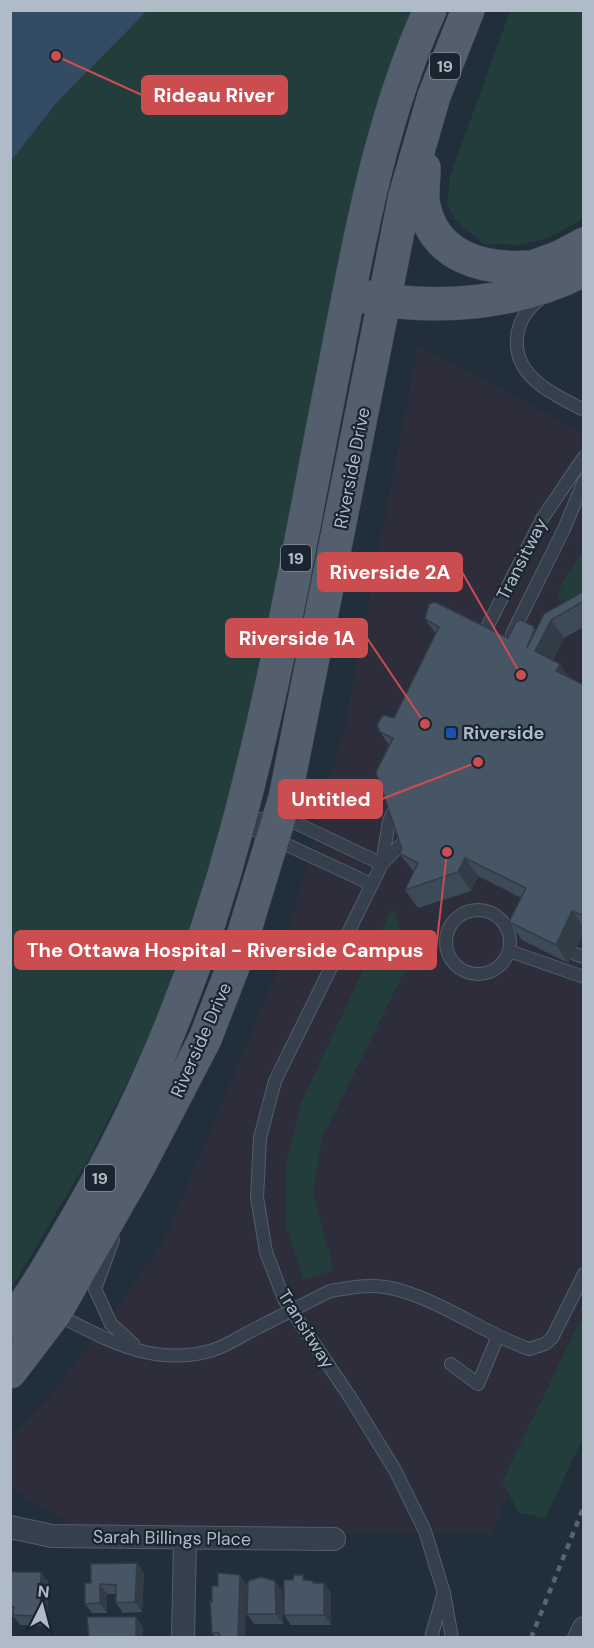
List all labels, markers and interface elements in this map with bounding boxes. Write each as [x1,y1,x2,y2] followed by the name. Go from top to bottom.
[430,53,460,79] road number: 19
[142,76,287,114] callout: Rideau River
[153,82,275,108] text: Rideau River
[328,405,376,531] street label: Riverside Drive
[491,514,553,604] street label: Transitway
[281,545,311,571] road number: 19
[318,553,462,591] callout: Riverside 2A
[330,559,450,585] text: Riverside 2A
[226,619,367,657] callout: Riverside 1A
[239,625,355,651] text: Riverside 1A
[463,721,545,745] place label: Riverside
[444,726,458,740] marker: Riverside
[279,780,382,818] callout: Untitled
[291,786,371,812] text: Untitled
[15,931,436,969] callout: The Ottawa Hospital - Riverside Campus
[27,937,423,963] text: The Ottawa Hospital - Riverside Campus
[165,979,237,1101] street label: Riverside Drive
[85,1165,115,1191] road number: 19
[272,1285,340,1373] street label: Transitway
[93,1525,251,1551] street label: Sarah Billings Place
[12,1576,72,1636] north arrow
[37,1581,50,1603] text: N

